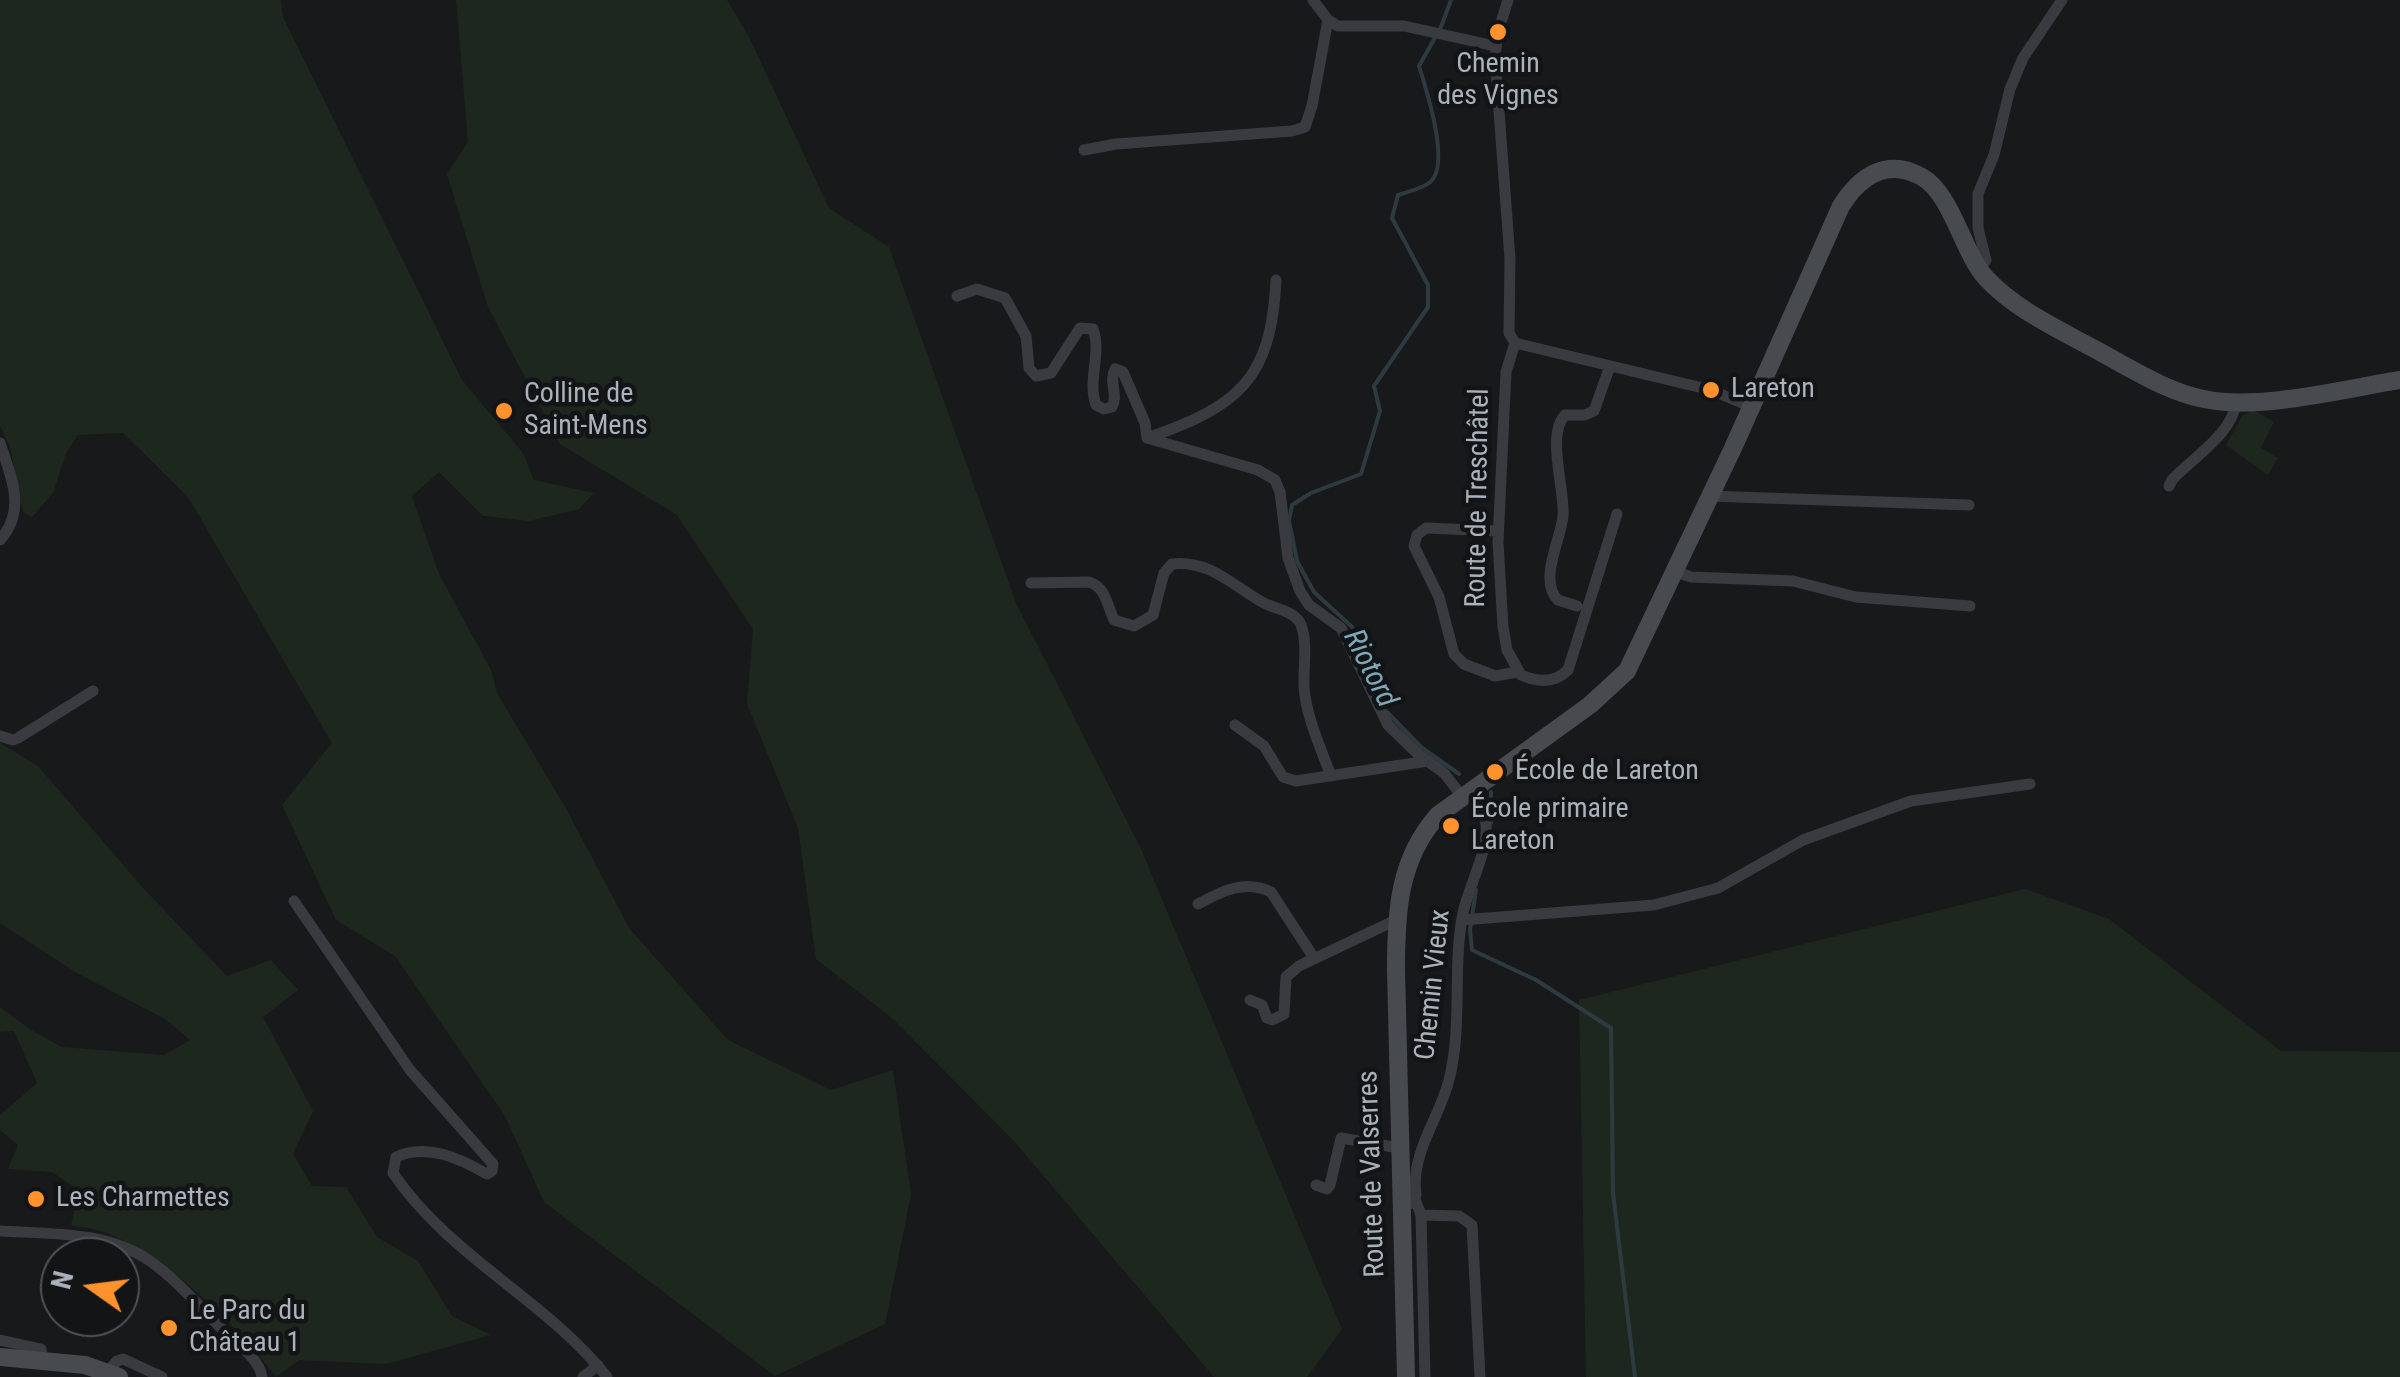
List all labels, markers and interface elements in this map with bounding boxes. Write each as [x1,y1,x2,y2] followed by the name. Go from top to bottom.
[1487,21,1509,43] marker: Chemin des Vignes
[1437,48,1559,114] place label: Chemin des Vignes
[1731,373,1815,407] place label: Lareton
[524,378,648,444] place label: Colline de Saint-Mens
[1700,379,1722,401] marker: Lareton
[1460,388,1498,608] street label: Route de Treschâtel
[493,400,515,422] marker: Colline de Saint-Mens
[1334,624,1404,714] water label: Riotord
[1515,755,1699,789] place label: École de Lareton
[1484,761,1506,783] marker: École de Lareton
[1471,793,1629,859] place label: École primaire Lareton
[1440,815,1462,837] marker: École primaire Lareton
[1409,908,1459,1062] street label: Chemin Vieux
[1353,1070,1393,1278] street label: Route de Valserres
[56,1182,230,1216] place label: Les Charmettes
[25,1188,47,1210] marker: Les Charmettes
[40,1237,140,1337] north arrow
[44,1268,80,1292] text: N
[189,1295,306,1361] place label: Le Parc du Château 1
[158,1317,180,1339] marker: Le Parc du Château 1

